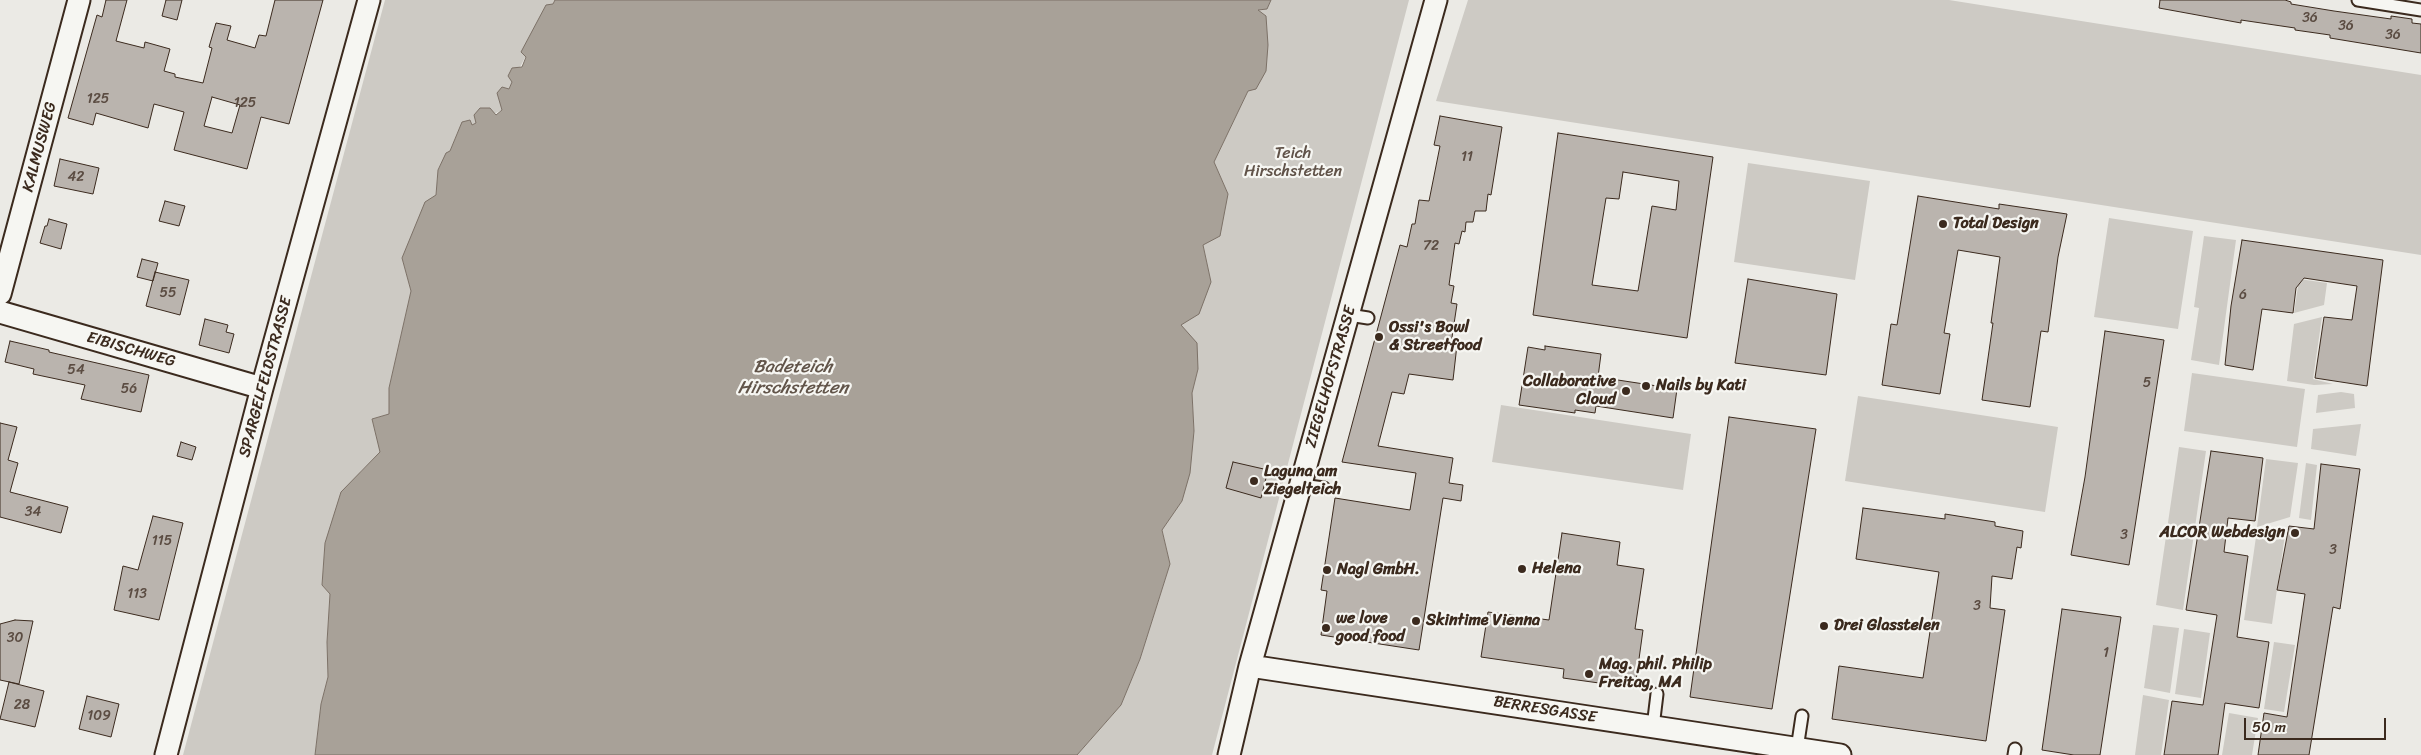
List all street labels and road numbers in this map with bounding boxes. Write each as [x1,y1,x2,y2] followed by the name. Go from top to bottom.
[19,100,61,194] street label: KALMUSWEG
[235,295,297,459] street label: SPARGELFELDSTRASSE
[1302,304,1360,450] street label: ZIEGELHOFSTRASSE
[85,328,177,372] street label: EIBISCHWEG
[1492,692,1598,728] street label: BERRESGASSE

